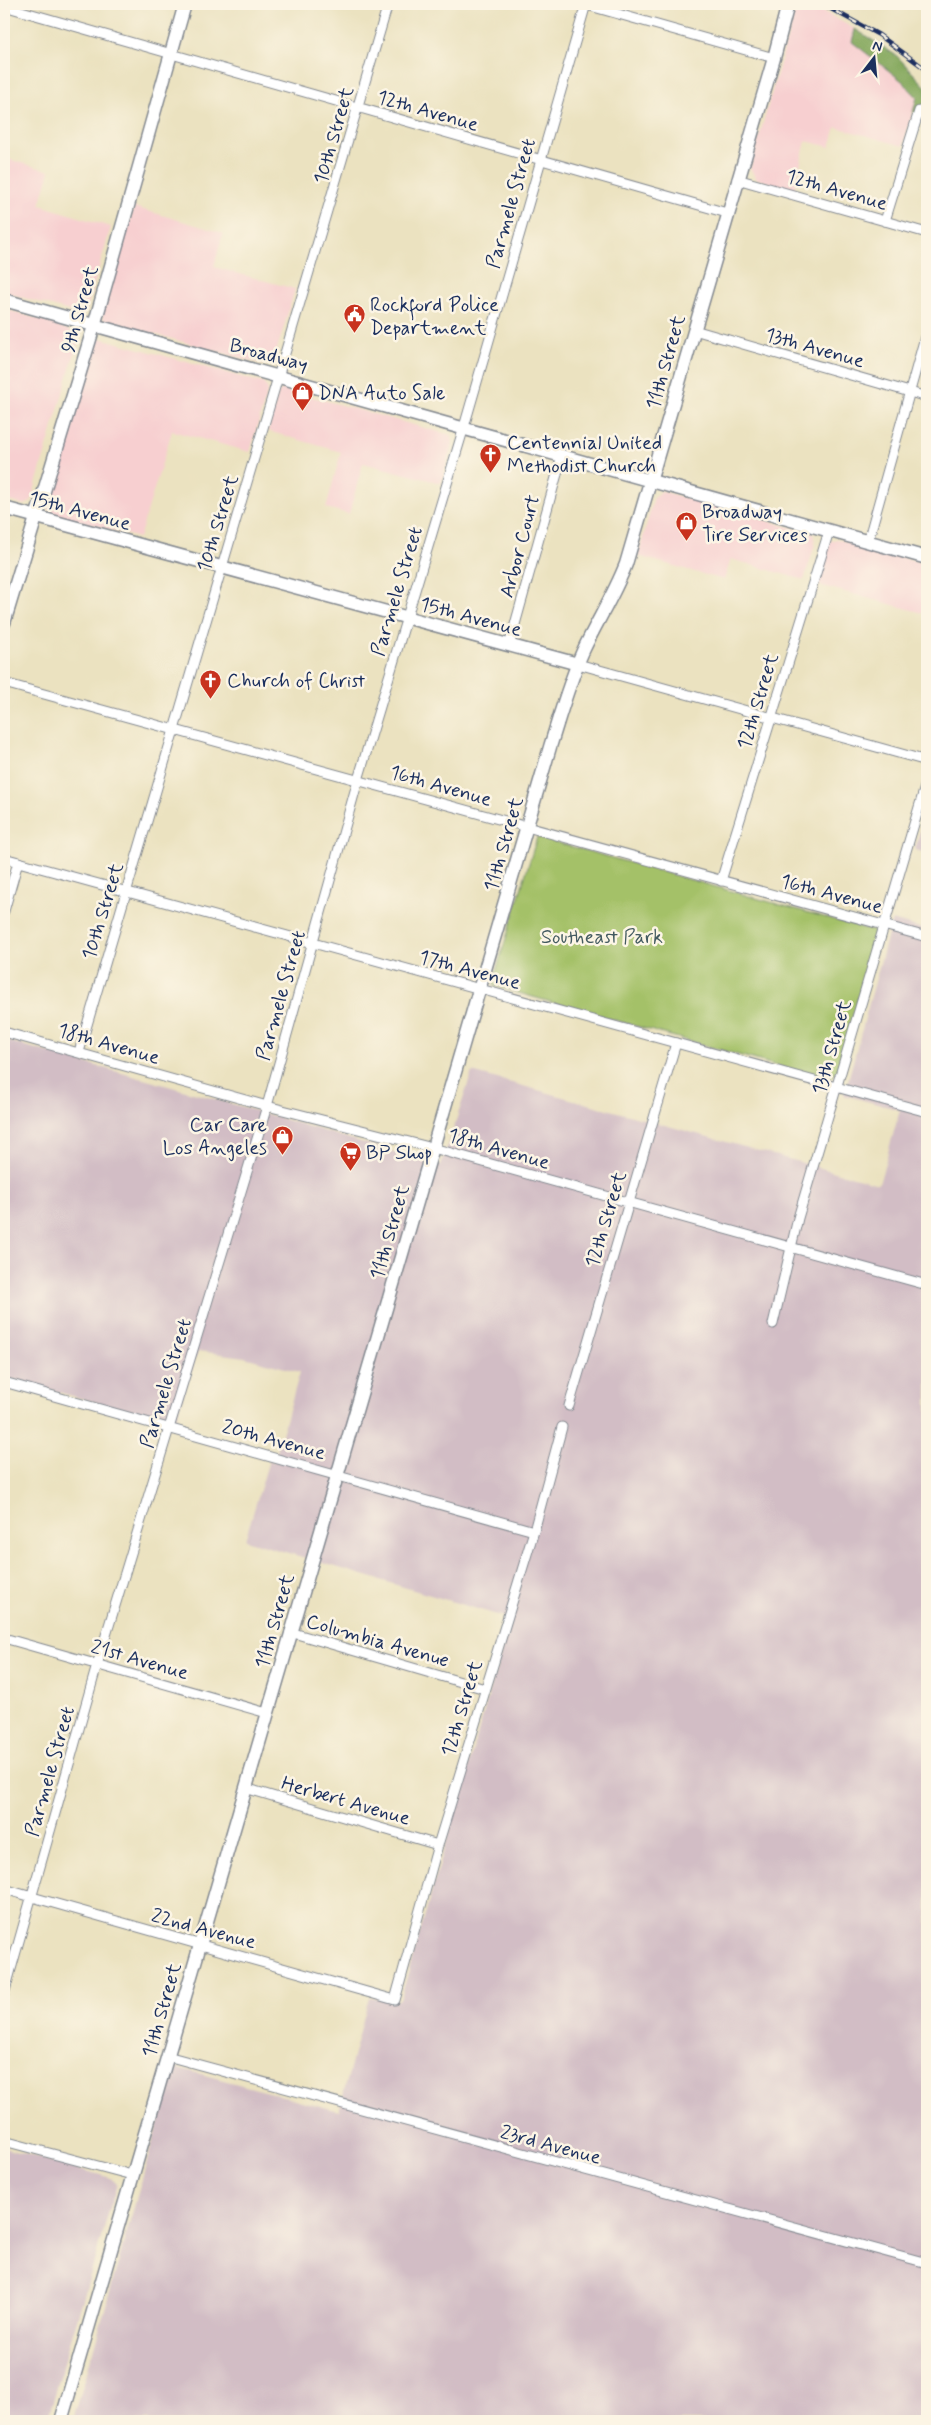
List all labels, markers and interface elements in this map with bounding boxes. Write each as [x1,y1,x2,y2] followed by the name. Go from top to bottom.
[848,32,898,82] north arrow
[870,37,884,56] text: N
[308,83,361,187] street label: 10th Street
[374,84,482,139] street label: 12th Avenue
[480,135,543,272] street label: Parmele Street
[783,163,891,218] street label: 12th Avenue
[55,263,106,356] street label: 9th Street
[370,292,499,342] place label: Rockford Police Department
[342,303,366,334] public building icon: Rockford Police Department
[640,312,693,413] street label: 11th Street
[762,321,868,376] street label: 13th Avenue
[226,332,311,379] street label: Broadway
[290,380,314,411] shop icon: DNA Auto Sale
[318,380,446,407] place label: DNA Auto Sale
[507,430,662,480] place label: Centennial United Methodist Church
[479,442,503,473] church icon: Centennial United Methodist Church
[191,471,246,575] street label: 10th Street
[26,485,134,538] street label: 15th Avenue
[494,492,547,601] street label: Arbor Court
[702,499,808,549] place label: Broadway Tire Services
[674,510,698,541] shop icon: Broadway Tire Services
[365,523,430,660] street label: Parmele Street
[417,591,525,644] street label: 15th Avenue
[731,650,786,753] street label: 12th Street
[199,668,223,699] church icon: Church of Christ
[227,668,365,695] place label: Church of Christ
[386,759,495,814] street label: 16th Avenue
[478,794,531,895] street label: 11th Street
[76,859,131,963] street label: 10th Street
[777,868,886,921] street label: 16th Avenue
[541,924,663,951] park label: Southeast Park
[250,927,313,1064] street label: Parmele Street
[416,944,523,997] street label: 17th Avenue
[806,997,859,1098] street label: 13th Street
[54,1017,163,1072] street label: 18th Avenue
[163,1112,267,1162] place label: Car Care Los Angeles
[444,1122,553,1177] street label: 18th Avenue
[271,1124,295,1155] shop icon: Car Care Los Angeles
[338,1140,362,1171] supermarket icon: BP Shop
[366,1140,432,1167] place label: BP Shop
[579,1168,634,1271] street label: 12th Street
[364,1182,417,1283] street label: 11th Street
[134,1315,199,1452] street label: Parmele Street
[219,1414,329,1467] street label: 20th Avenue
[249,1571,302,1672] street label: 11th Street
[303,1608,452,1675] street label: Columbia Avenue
[88,1634,192,1687] street label: 21st Avenue
[435,1657,490,1760] street label: 12th Street
[19,1703,82,1840] street label: Parmele Street
[278,1770,413,1833] street label: Herbert Avenue
[148,1903,259,1956] street label: 22nd Avenue
[136,1960,189,2061] street label: 11th Street
[497,2119,604,2172] street label: 23rd Avenue

